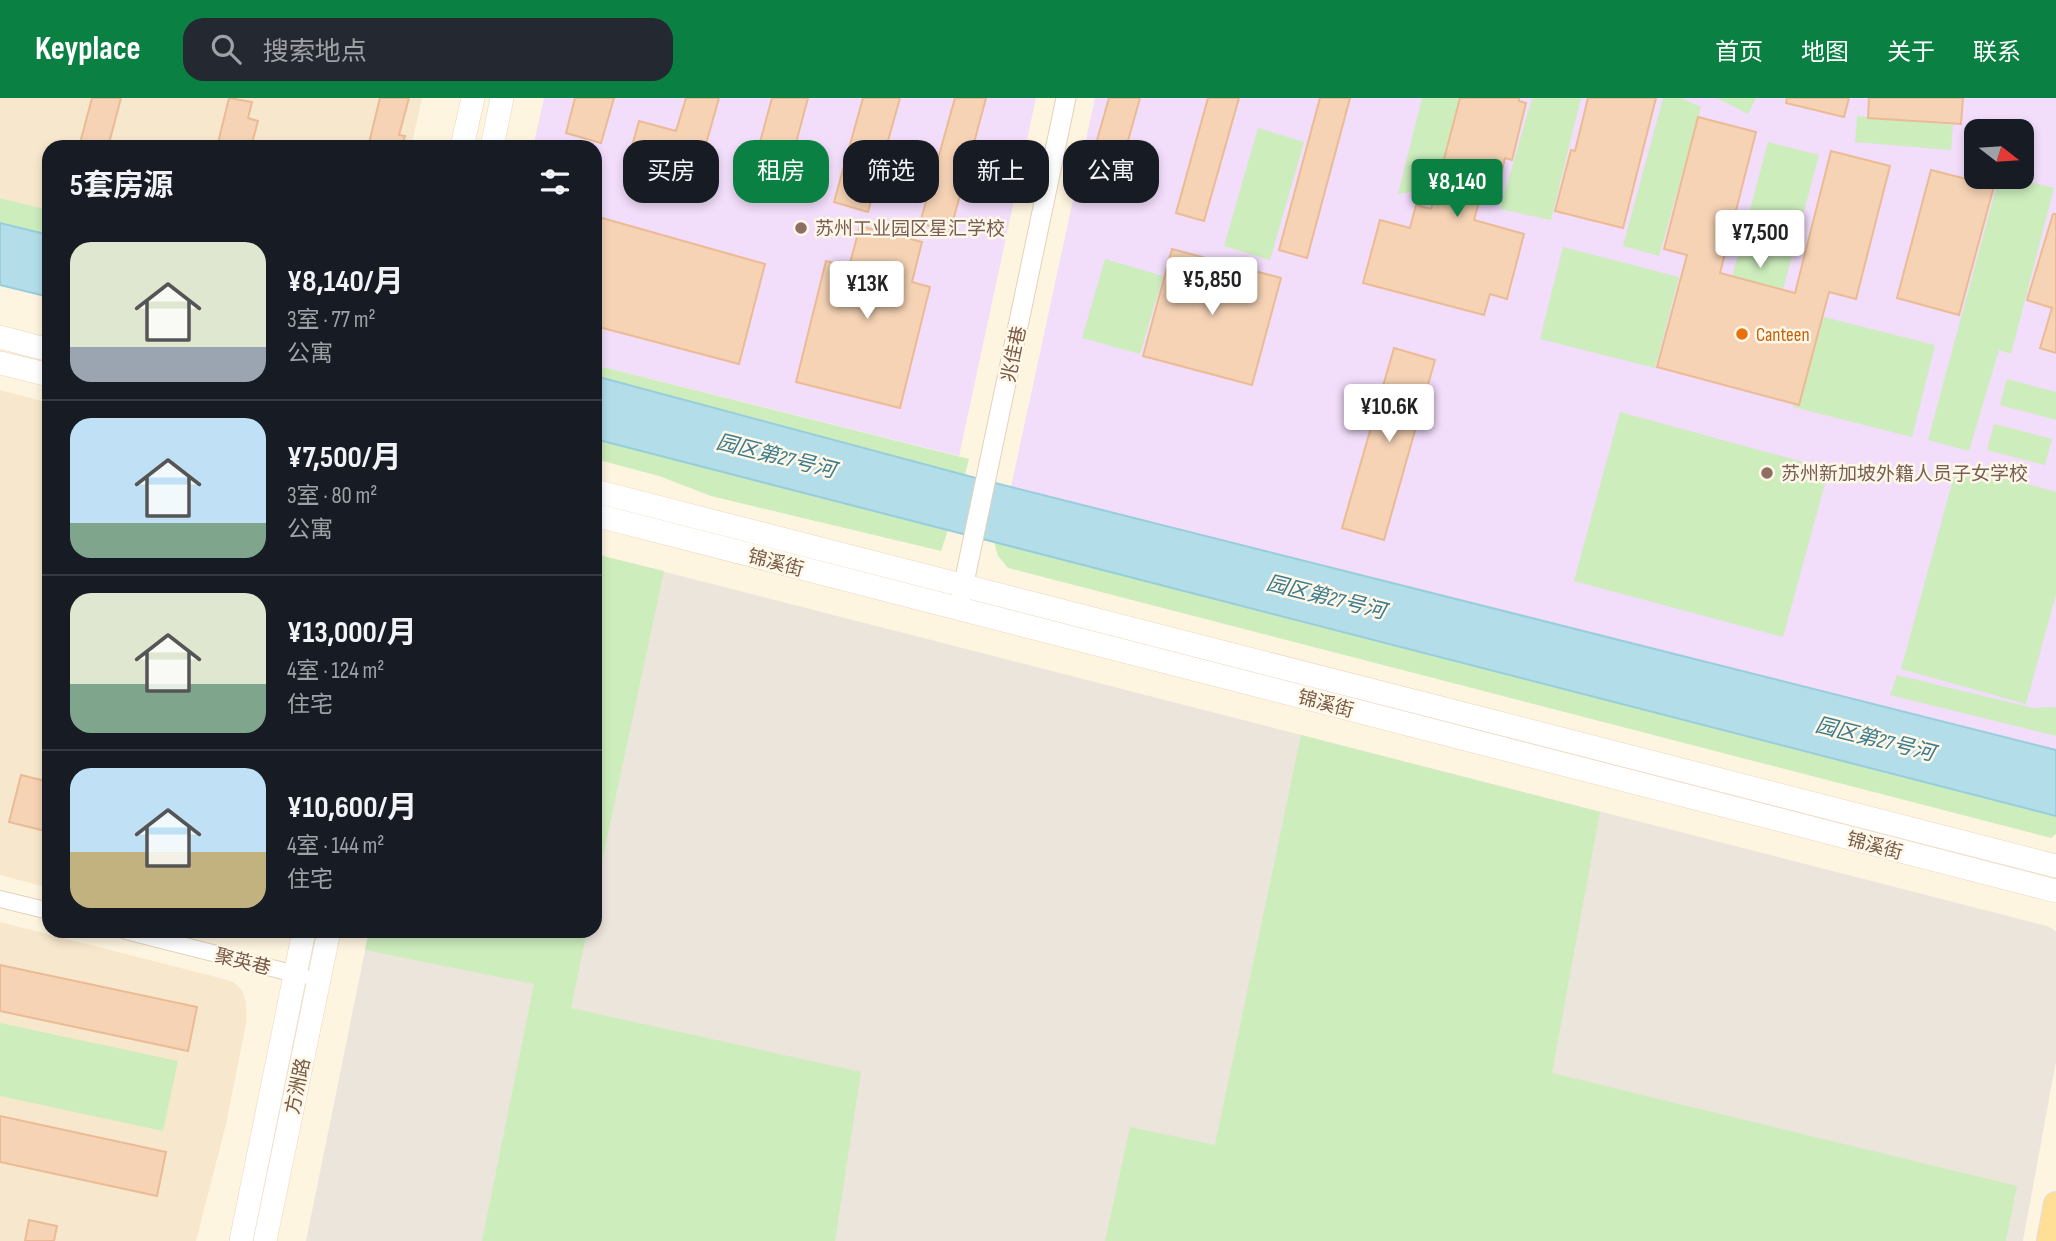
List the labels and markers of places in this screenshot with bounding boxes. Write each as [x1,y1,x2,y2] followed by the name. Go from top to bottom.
[1400,159,1514,219] pin: ¥8,140
[1703,211,1817,270] pin: ¥7,500
[815,218,1005,241] place label: 苏州工业园区星汇学校
[793,220,809,236] marker: 苏州工业园区星汇学校
[1155,258,1269,317] pin: ¥5,850
[826,262,908,321] pin: ¥13K
[1756,324,1810,347] place label: Canteen
[1734,326,1750,342] marker: Canteen
[1332,384,1446,444] pin: ¥10.6K
[1781,463,2028,486] place label: 苏州新加坡外籍人员子女学校
[1759,465,1775,481] marker: 苏州新加坡外籍人员子女学校

